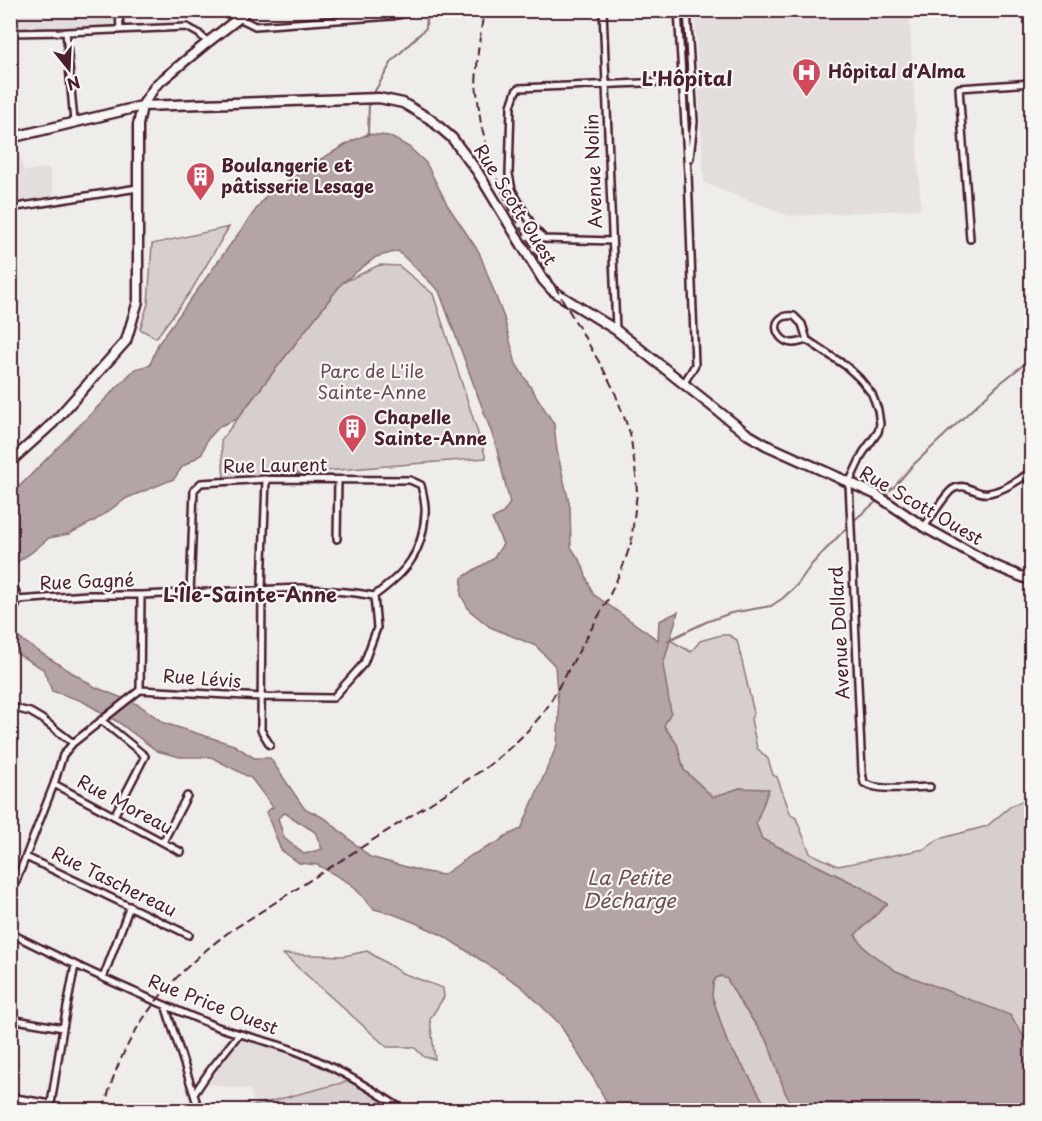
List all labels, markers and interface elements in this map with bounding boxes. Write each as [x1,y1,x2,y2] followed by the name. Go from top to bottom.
[39,39,99,99] north arrow
[791,56,823,98] hospital icon: Hôpital d'Alma
[828,57,966,84] place label: Hôpital d'Alma
[642,63,732,93] district label: L'Hôpital
[64,71,84,98] text: N
[577,113,608,229] street label: Avenue Nolin
[468,138,564,270] street label: Rue Scott Ouest
[221,151,374,199] place label: Boulangerie et pâtisserie Lesage
[184,160,216,202] building icon: Boulangerie et pâtisserie Lesage
[317,357,427,405] park label: Parc de L'ile Sainte-Anne
[374,403,487,451] place label: Chapelle Sainte-Anne
[337,412,369,454] building icon: Chapelle Sainte-Anne
[223,450,327,479] street label: Rue Laurent
[855,458,988,551] street label: Rue Scott Ouest
[39,565,135,596] street label: Rue Gagné
[822,566,855,700] street label: Avenue Dollard
[163,579,337,609] district label: L'Île-Sainte-Anne
[162,661,242,694] street label: Rue Lévis
[73,767,179,840] street label: Rue Moreau
[48,839,182,923] street label: Rue Taschereau
[582,862,677,915] water label: La Petite Décharge
[145,966,282,1041] street label: Rue Price Ouest

